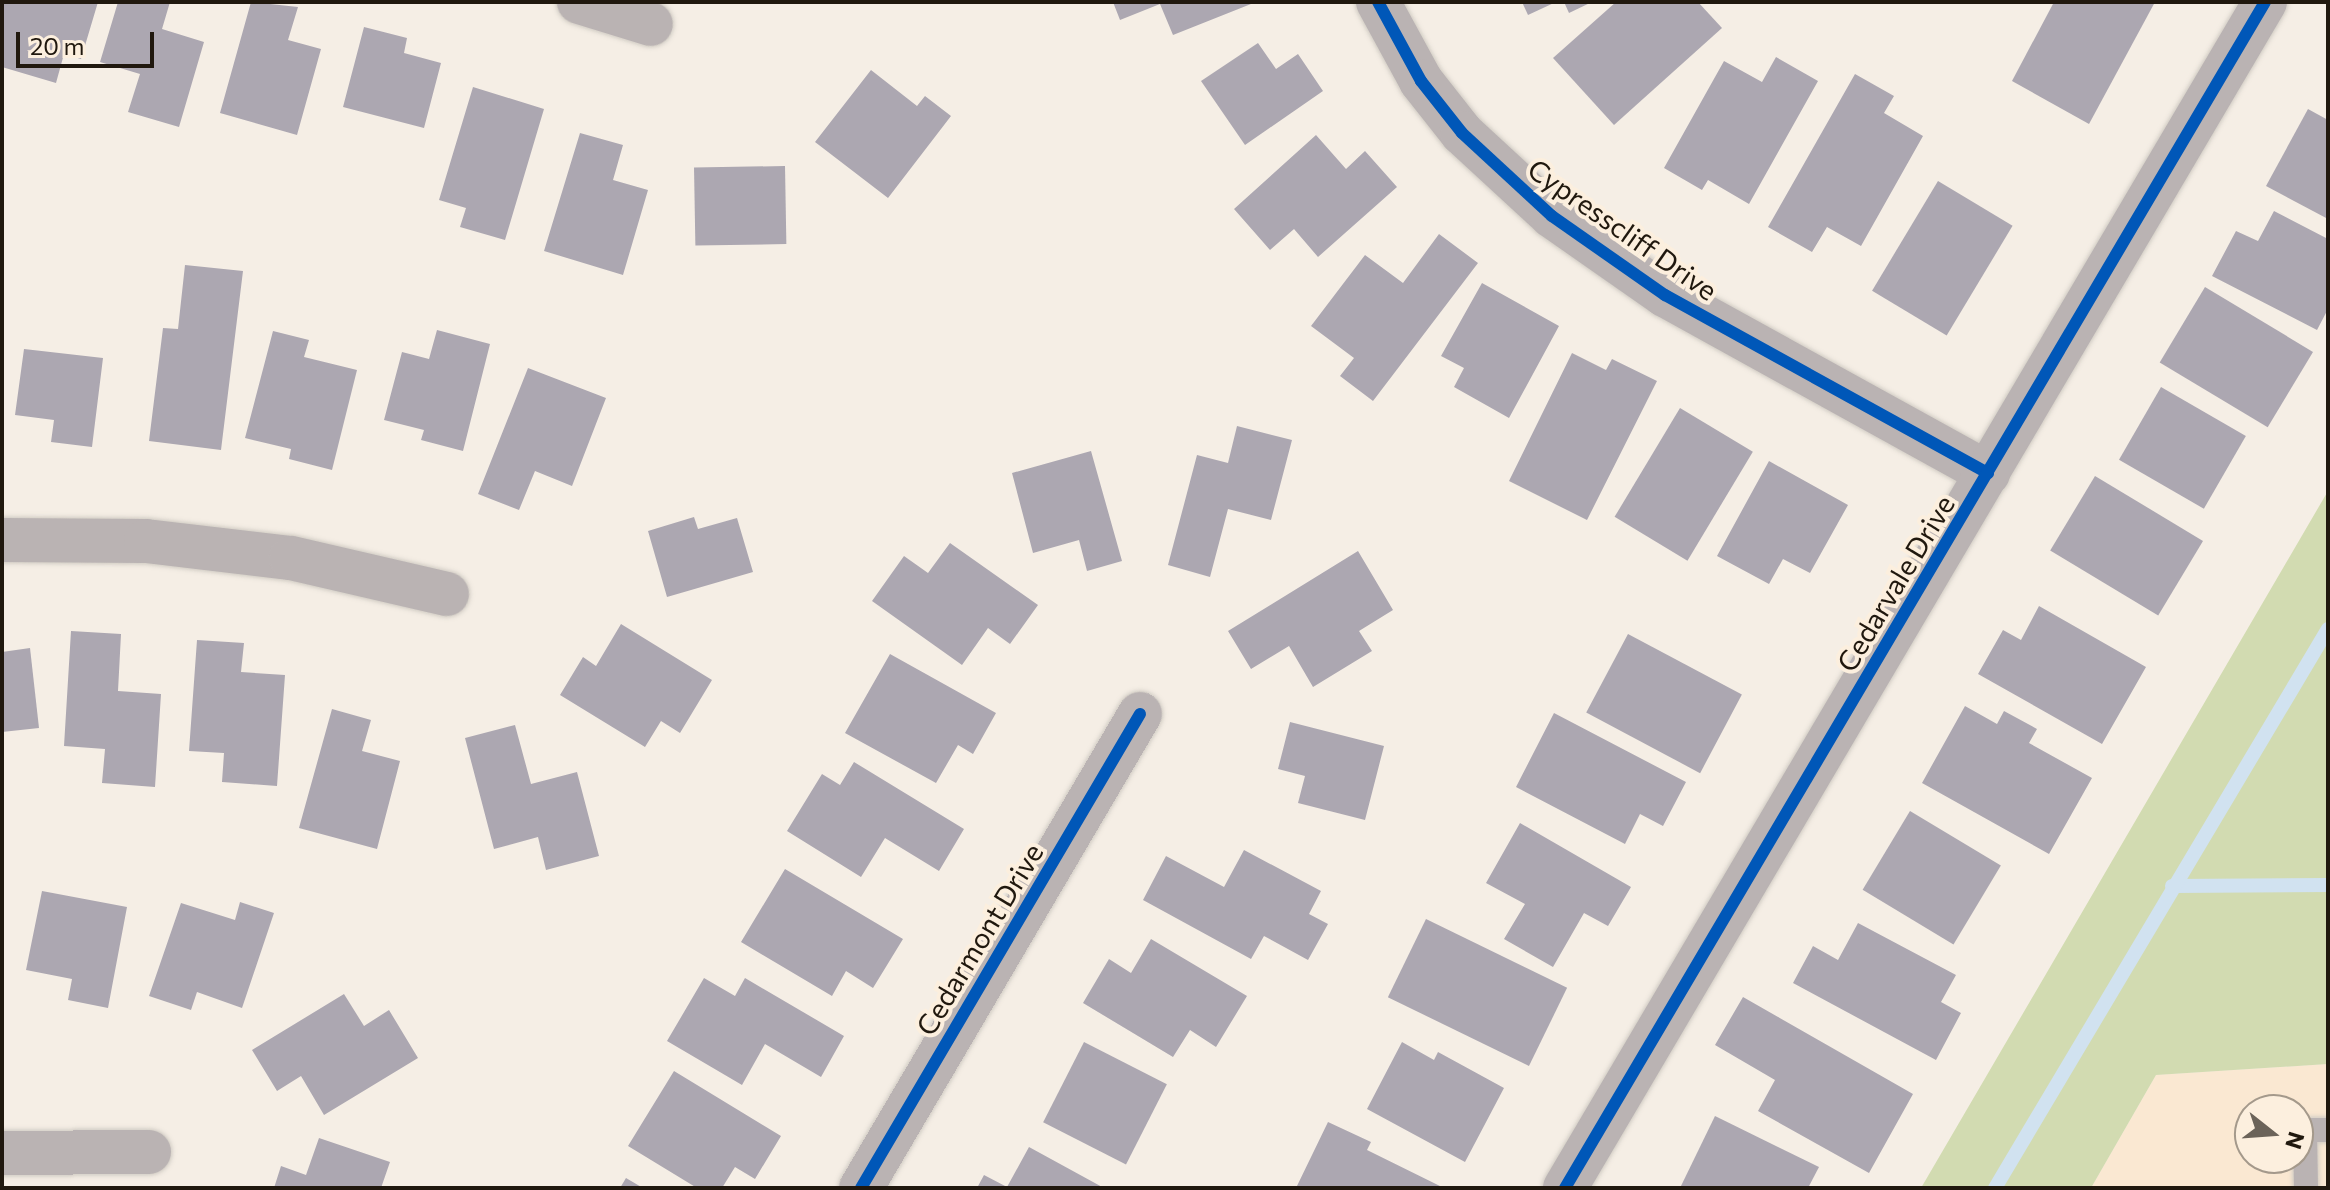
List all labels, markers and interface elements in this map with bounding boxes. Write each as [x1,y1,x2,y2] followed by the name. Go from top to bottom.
[20,16,158,66] scale bar
[30,31,84,60] text: 20 m
[1522,151,1724,307] street label: Cypresscliff Drive
[1829,489,1961,677] street label: Cedarvale Drive
[909,837,1049,1041] street label: Cedarmont Drive
[2234,1094,2314,1174] north arrow
[2280,1129,2311,1152] text: N

